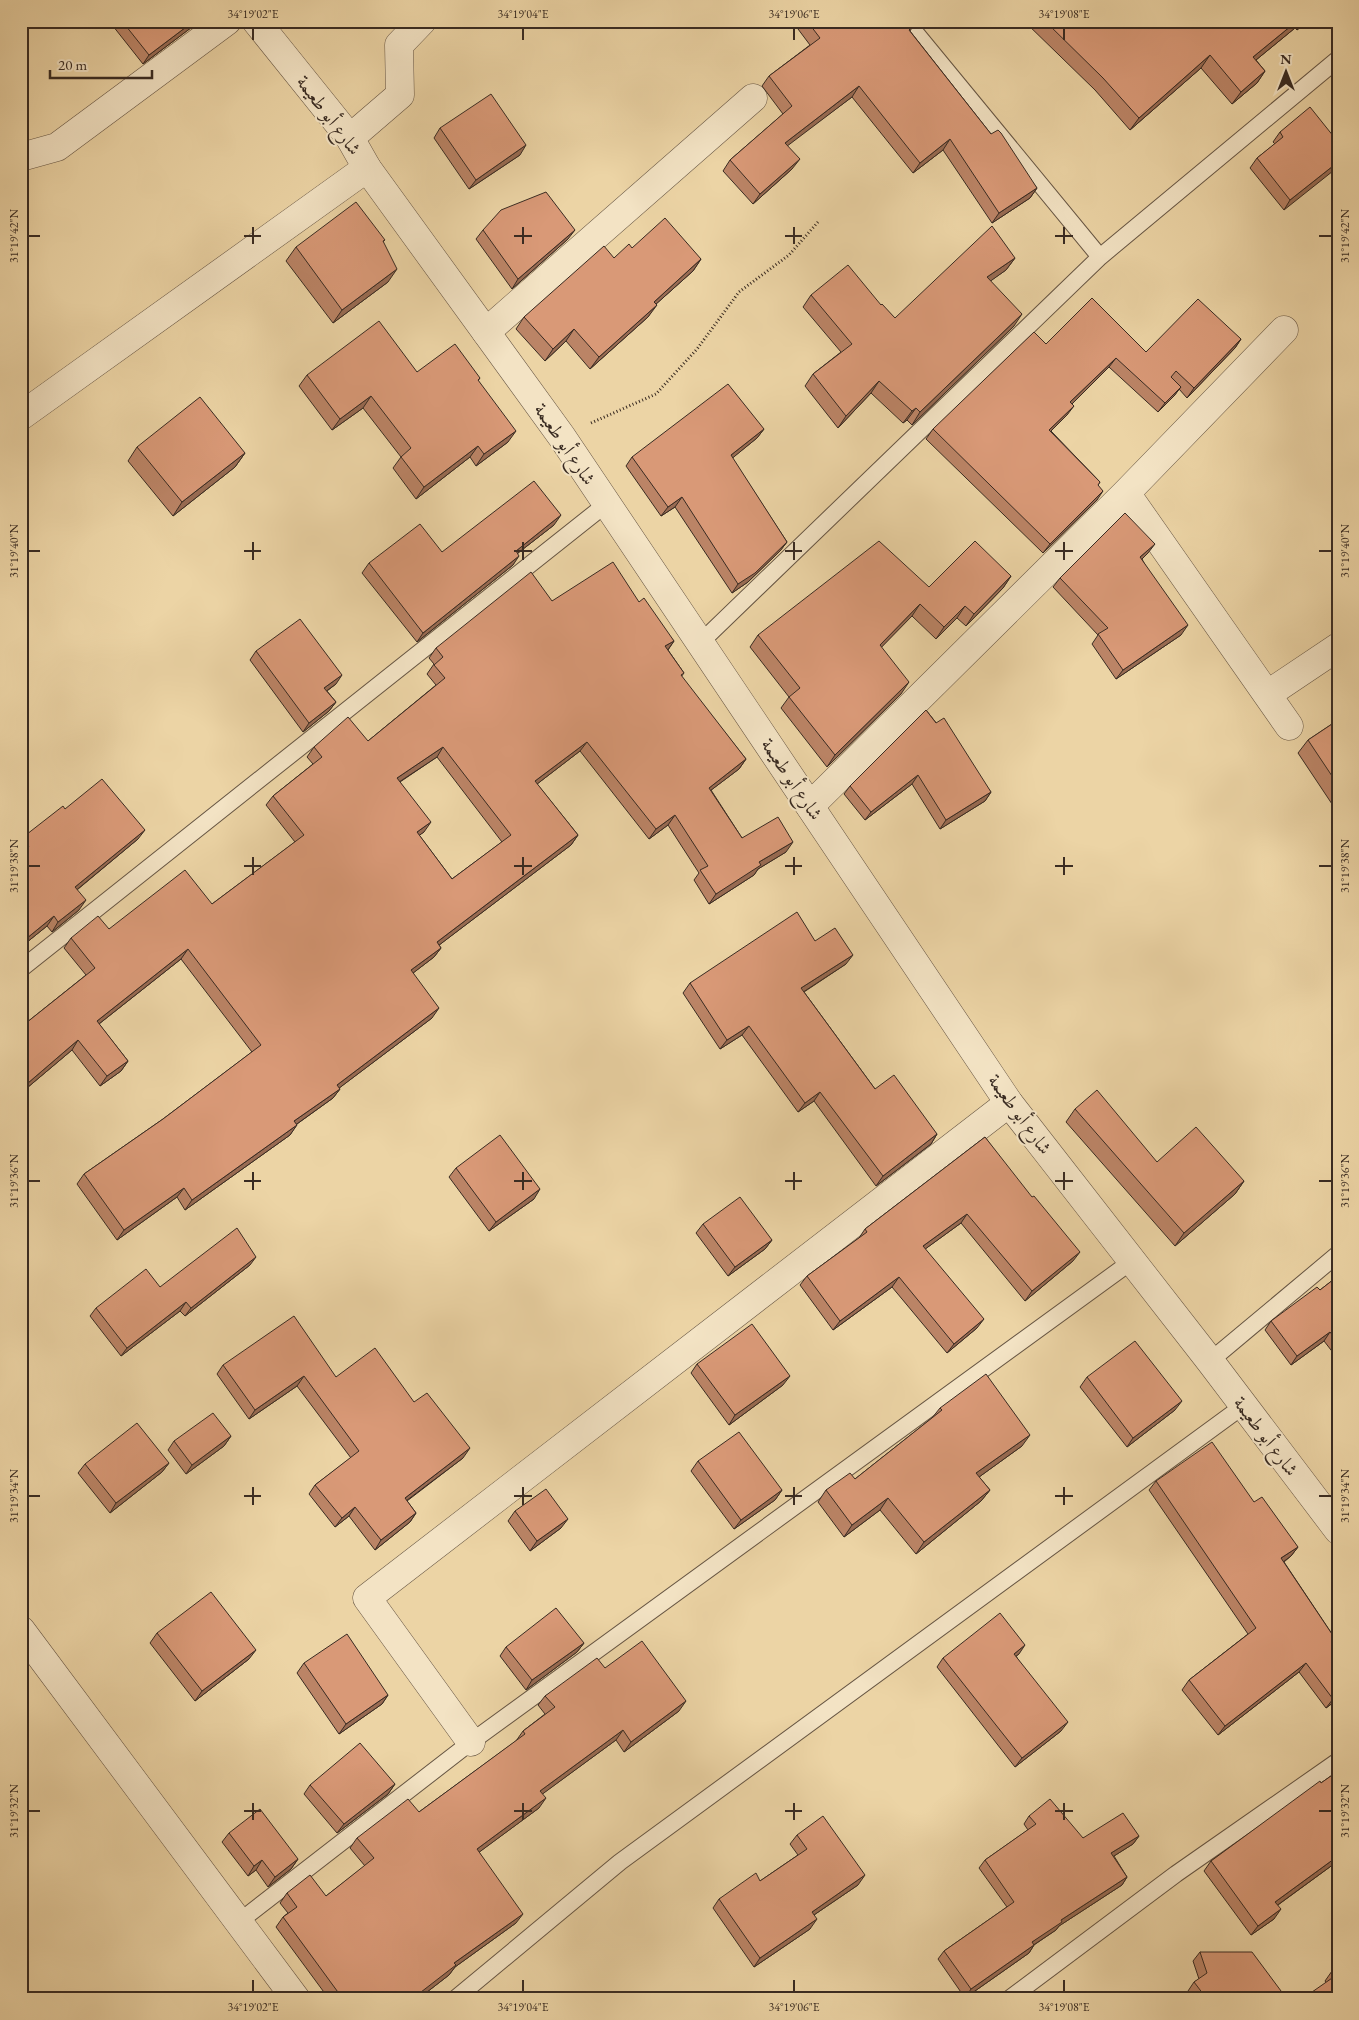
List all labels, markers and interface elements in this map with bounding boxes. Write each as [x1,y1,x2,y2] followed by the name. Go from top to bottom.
[227,6,279,22] text: 34°19'02"E
[497,6,549,22] text: 34°19'04"E
[768,6,820,22] text: 34°19'06"E
[1038,6,1090,22] text: 34°19'08"E
[50,48,152,80] scale bar
[1262,48,1312,98] north arrow
[1280,50,1292,68] text: N
[58,55,87,74] text: 20 m
[288,70,367,162] street label: شارع أبو طعيمة
[6,209,22,263] text: 31°19'42"N
[1337,209,1353,263] text: 31°19'42"N
[526,398,602,491] street label: شارع أبو طعيمة
[6,524,22,578] text: 31°19'40"N
[1337,524,1353,578] text: 31°19'40"N
[753,733,829,826] street label: شارع أبو طعيمة
[6,839,22,893] text: 31°19'38"N
[1337,839,1353,893] text: 31°19'38"N
[980,1069,1058,1161] street label: شارع أبو طعيمة
[6,1154,22,1208] text: 31°19'36"N
[1337,1154,1353,1208] text: 31°19'36"N
[1225,1391,1304,1483] street label: شارع أبو طعيمة
[6,1469,22,1523] text: 31°19'34"N
[1337,1469,1353,1523] text: 31°19'34"N
[6,1784,22,1838] text: 31°19'32"N
[1337,1784,1353,1838] text: 31°19'32"N
[227,1999,279,2015] text: 34°19'02"E
[497,1999,549,2015] text: 34°19'04"E
[768,1999,820,2015] text: 34°19'06"E
[1038,1999,1090,2015] text: 34°19'08"E

